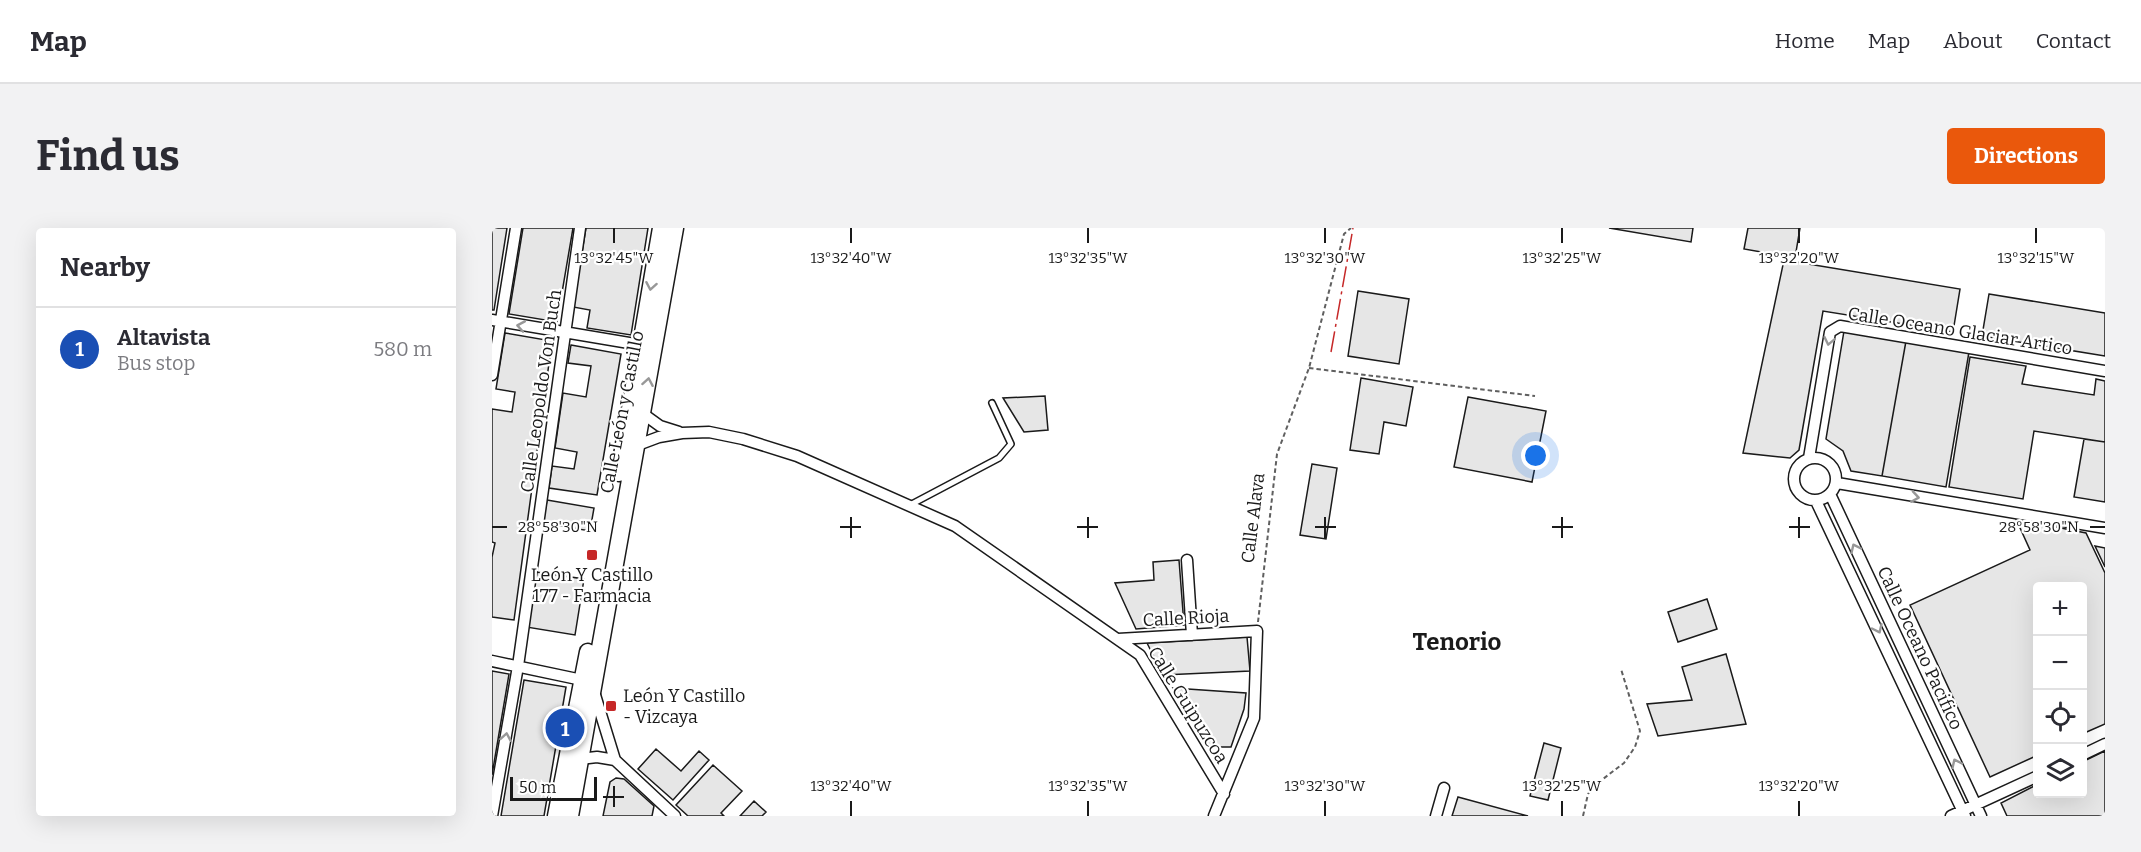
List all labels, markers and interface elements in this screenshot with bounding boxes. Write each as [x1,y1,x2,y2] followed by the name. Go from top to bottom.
[30,25,87,58] text: Map
[1775,28,1835,54] text: Home
[1868,28,1910,54] text: Map
[1943,28,2003,54] text: About
[2036,28,2111,54] text: Contact
[1947,128,2105,184] button: Directions
[36,131,180,181] text: Find us
[574,249,654,267] text: 13°32'45"W
[810,249,892,267] text: 13°32'40"W
[1048,249,1128,267] text: 13°32'35"W
[1285,249,1366,267] text: 13°32'30"W
[1523,249,1602,267] text: 13°32'25"W
[1759,249,1840,267] text: 13°32'20"W
[1998,249,2075,267] text: 13°32'15"W
[60,252,150,283] text: Nearby
[645,280,658,290] one-way arrow
[516,288,566,494] street label: Calle Leopoldo Von Buch
[1846,302,2074,360] street label: Calle Oceano Glaciar Artico
[516,320,525,332] one-way arrow
[117,324,210,351] text: Altavista
[595,329,649,495] street label: Calle León y Castillo
[1823,336,1836,346] one-way arrow
[75,337,84,361] text: 1
[373,337,432,361] text: 580 m
[117,351,195,375] text: Bus stop
[641,377,654,387] one-way arrow
[1521,441,1550,470] your location
[1237,471,1269,564] street label: Calle Alava
[1910,490,1919,502] one-way arrow
[518,518,598,536] text: 28°58'30"N
[1999,518,2079,536] text: 28°58'30"N
[1851,544,1863,555] one-way arrow
[585,548,599,562] marker: León Y Castillo 177 - Farmacia
[1872,563,1968,733] street label: Calle Oceano Pacifico
[531,564,653,607] place label: León Y Castillo 177 - Farmacia
[2033,582,2087,798] map controls
[2033,582,2087,636] button: +
[1142,605,1230,631] street label: Calle Rioja
[1870,623,1882,634] one-way arrow
[1413,628,1502,656] district label: Tenorio
[2033,636,2087,690] button: −
[1143,642,1233,768] street label: Calle Guipuzcoa
[623,685,745,728] place label: León Y Castillo - Vizcaya
[2033,690,2087,744] button: locate
[604,699,618,713] marker: León Y Castillo - Vizcaya
[546,706,584,750] pin: 1
[499,733,511,742] one-way arrow
[2033,744,2087,798] button: layers
[1951,759,1963,770] one-way arrow
[510,774,597,802] scale bar
[810,777,892,795] text: 13°32'40"W
[1048,777,1128,795] text: 13°32'35"W
[1285,777,1366,795] text: 13°32'30"W
[1523,777,1602,795] text: 13°32'25"W
[1759,777,1840,795] text: 13°32'20"W
[519,778,556,797] text: 50 m

